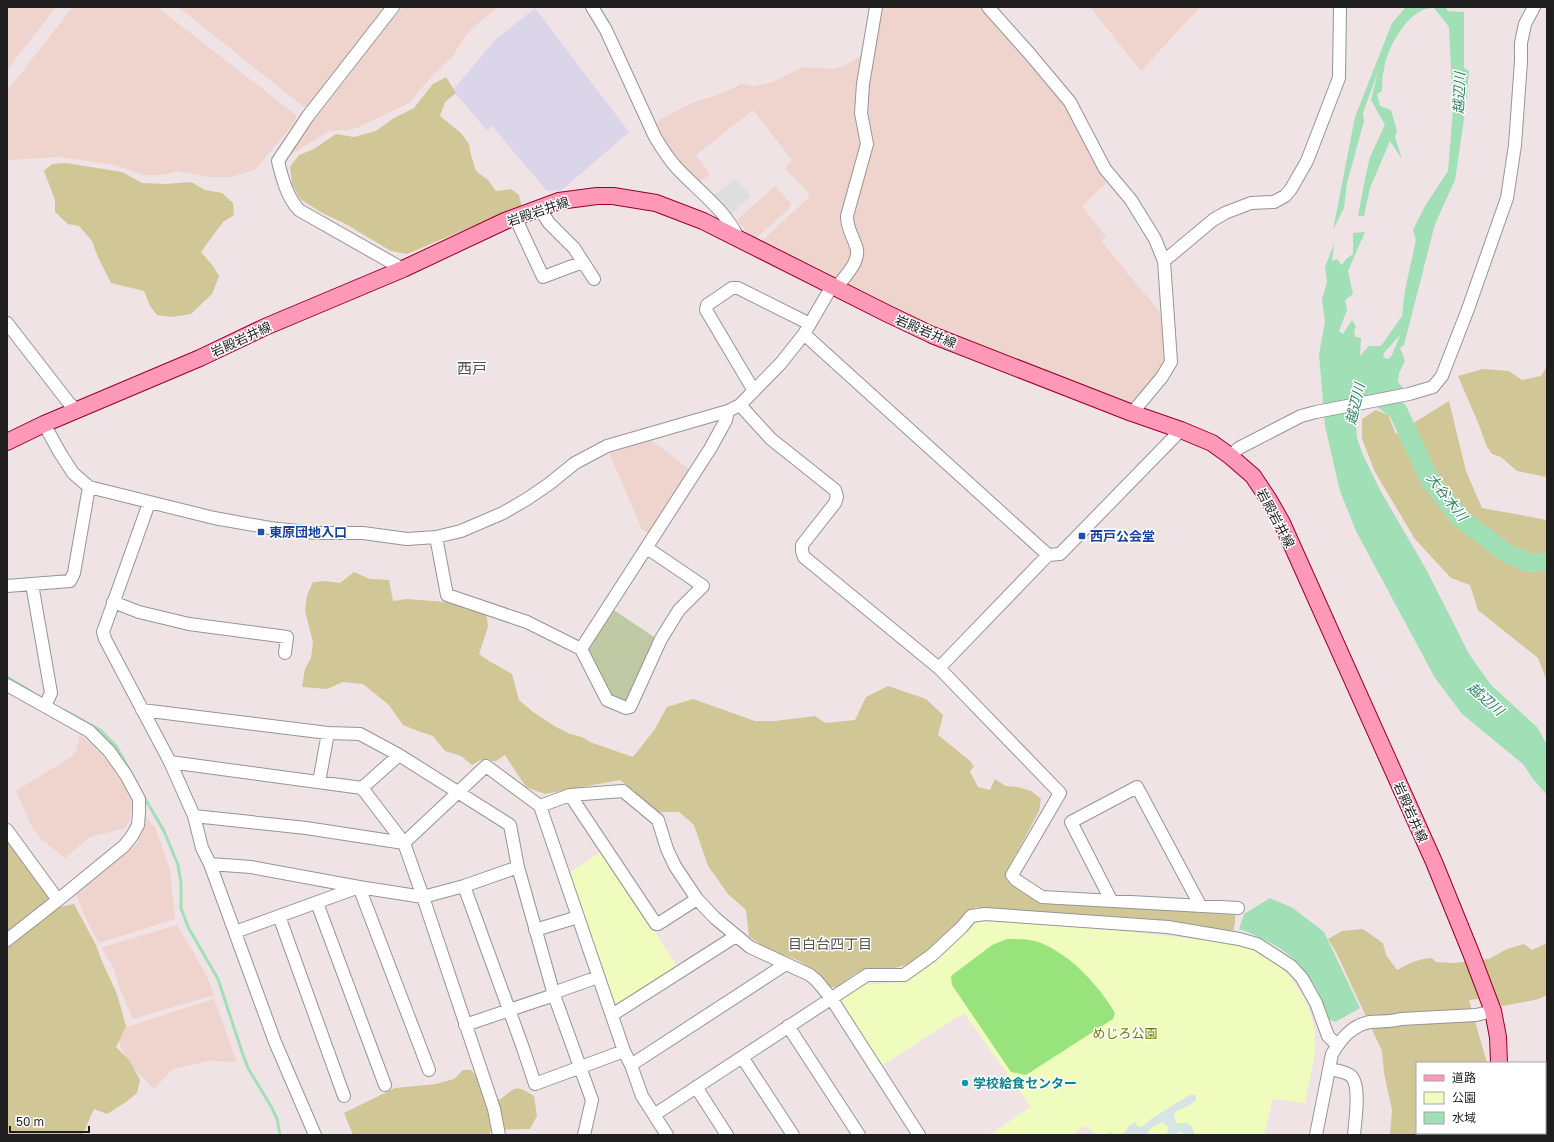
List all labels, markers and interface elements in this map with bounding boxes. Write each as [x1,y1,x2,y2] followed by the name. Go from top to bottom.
[1449,70,1468,114] water label: 越辺川
[505,193,571,229] street label: 岩殿岩井線
[893,311,959,351] street label: 岩殿岩井線
[208,318,274,360] street label: 岩殿岩井線
[457,359,487,377] district label: 西戸
[1342,380,1368,426] water label: 越辺川
[1423,469,1473,526] water label: 大谷木川
[1254,486,1298,550] street label: 岩殿岩井線
[269,524,347,540] place label: 東原団地入口
[256,527,266,537] marker: 東原団地入口
[1090,528,1155,544] place label: 西戸公会堂
[1077,531,1087,541] marker: 西戸公会堂
[1465,678,1509,720] water label: 越辺川
[1390,779,1432,845] street label: 岩殿岩井線
[788,935,872,952] district label: 目白台四丁目
[1092,1025,1158,1041] park label: めじろ公園
[1416,1062,1546,1134] legend
[1452,1070,1476,1085] text: 道路
[973,1075,1077,1091] place label: 学校給食センター
[960,1078,970,1088] marker: 学校給食センター
[1452,1090,1476,1105] text: 公園
[10,1108,89,1134] scale bar
[1452,1110,1476,1125] text: 水域
[16,1114,44,1129] text: 50 m

